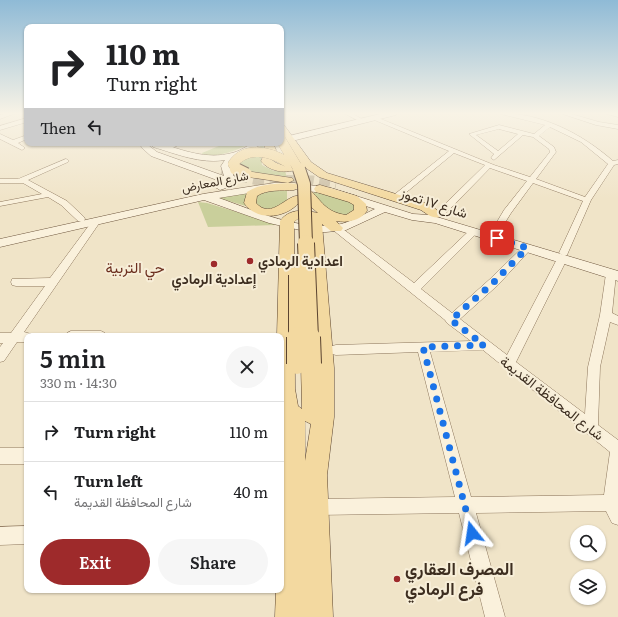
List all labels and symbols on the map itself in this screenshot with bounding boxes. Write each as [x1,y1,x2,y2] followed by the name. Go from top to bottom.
[180,166,250,197] street label: شارع المعارض
[397,182,470,224] street label: شارع ١٧ تموز
[480,221,514,255] pin
[258,250,343,273] place label: اعدادية الرمادي
[105,255,165,281] district label: حي التربية
[245,256,255,266] marker: اعدادية الرمادي
[209,259,219,269] marker: إعدادية الرمادي
[172,268,257,291] place label: إعدادية الرمادي
[495,350,609,446] street label: شارع المحافظة القديمة
[451,512,493,554] position arrow
[405,555,514,603] place label: المصرف العقاري فرع الرمادي
[392,574,402,584] marker: المصرف العقاري فرع الرمادي

